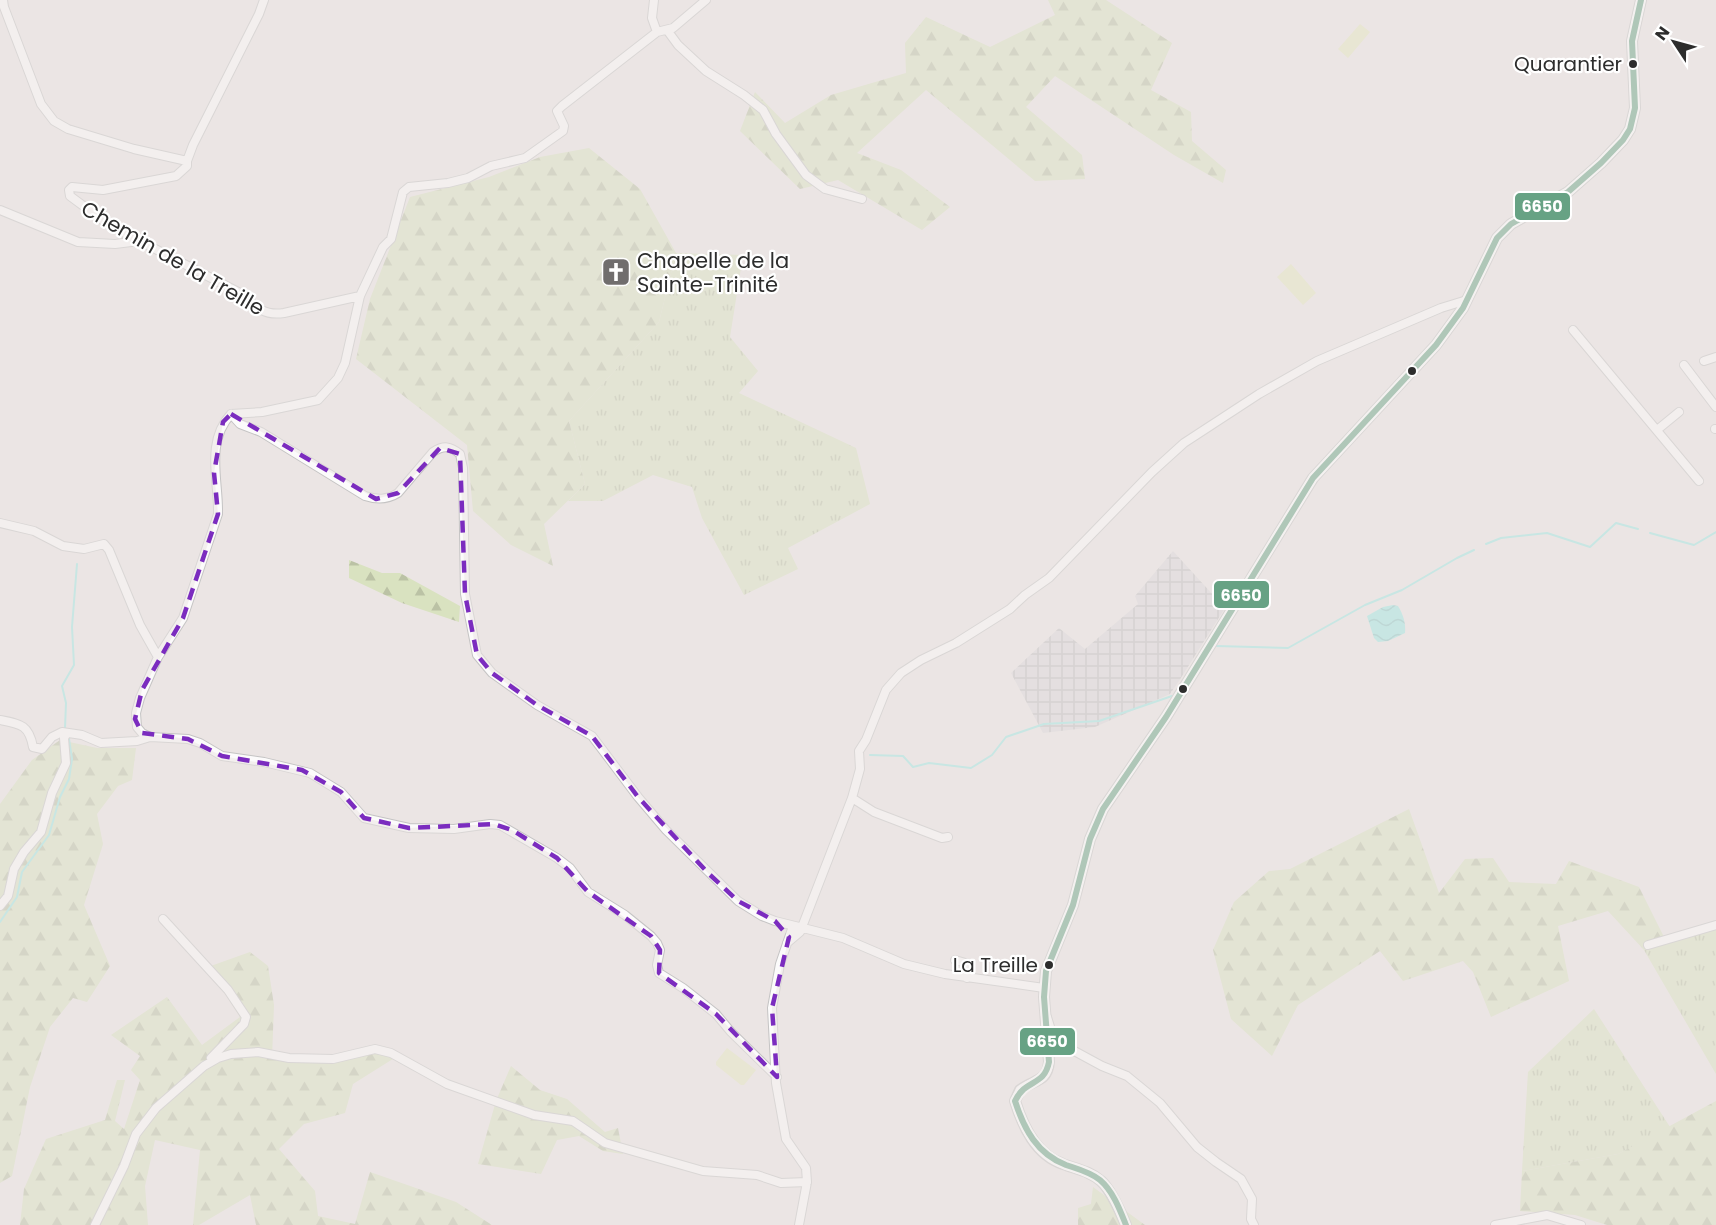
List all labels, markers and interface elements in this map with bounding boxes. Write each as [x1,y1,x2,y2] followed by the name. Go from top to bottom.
[1644,12,1704,72] north arrow
[1649,22,1675,45] text: N
[1514,50,1622,78] place label: Quarantier
[1627,58,1639,70] marker: Quarantier
[1514,192,1571,221] line badge: 6650
[76,194,270,322] street label: Chemin de la Treille
[1521,195,1563,218] text: 6650
[637,246,789,299] place label: Chapelle de la Sainte-Trinité
[600,256,632,288] church icon: Chapelle de la Sainte-Trinité
[1406,365,1418,377] unlabelled marker
[1213,580,1270,609] line badge: 6650
[1220,584,1262,607] text: 6650
[1177,683,1189,695] unlabelled marker
[953,951,1038,979] place label: La Treille
[1043,959,1055,971] marker: La Treille
[1019,1027,1076,1056] line badge: 6650
[1026,1030,1068,1053] text: 6650

